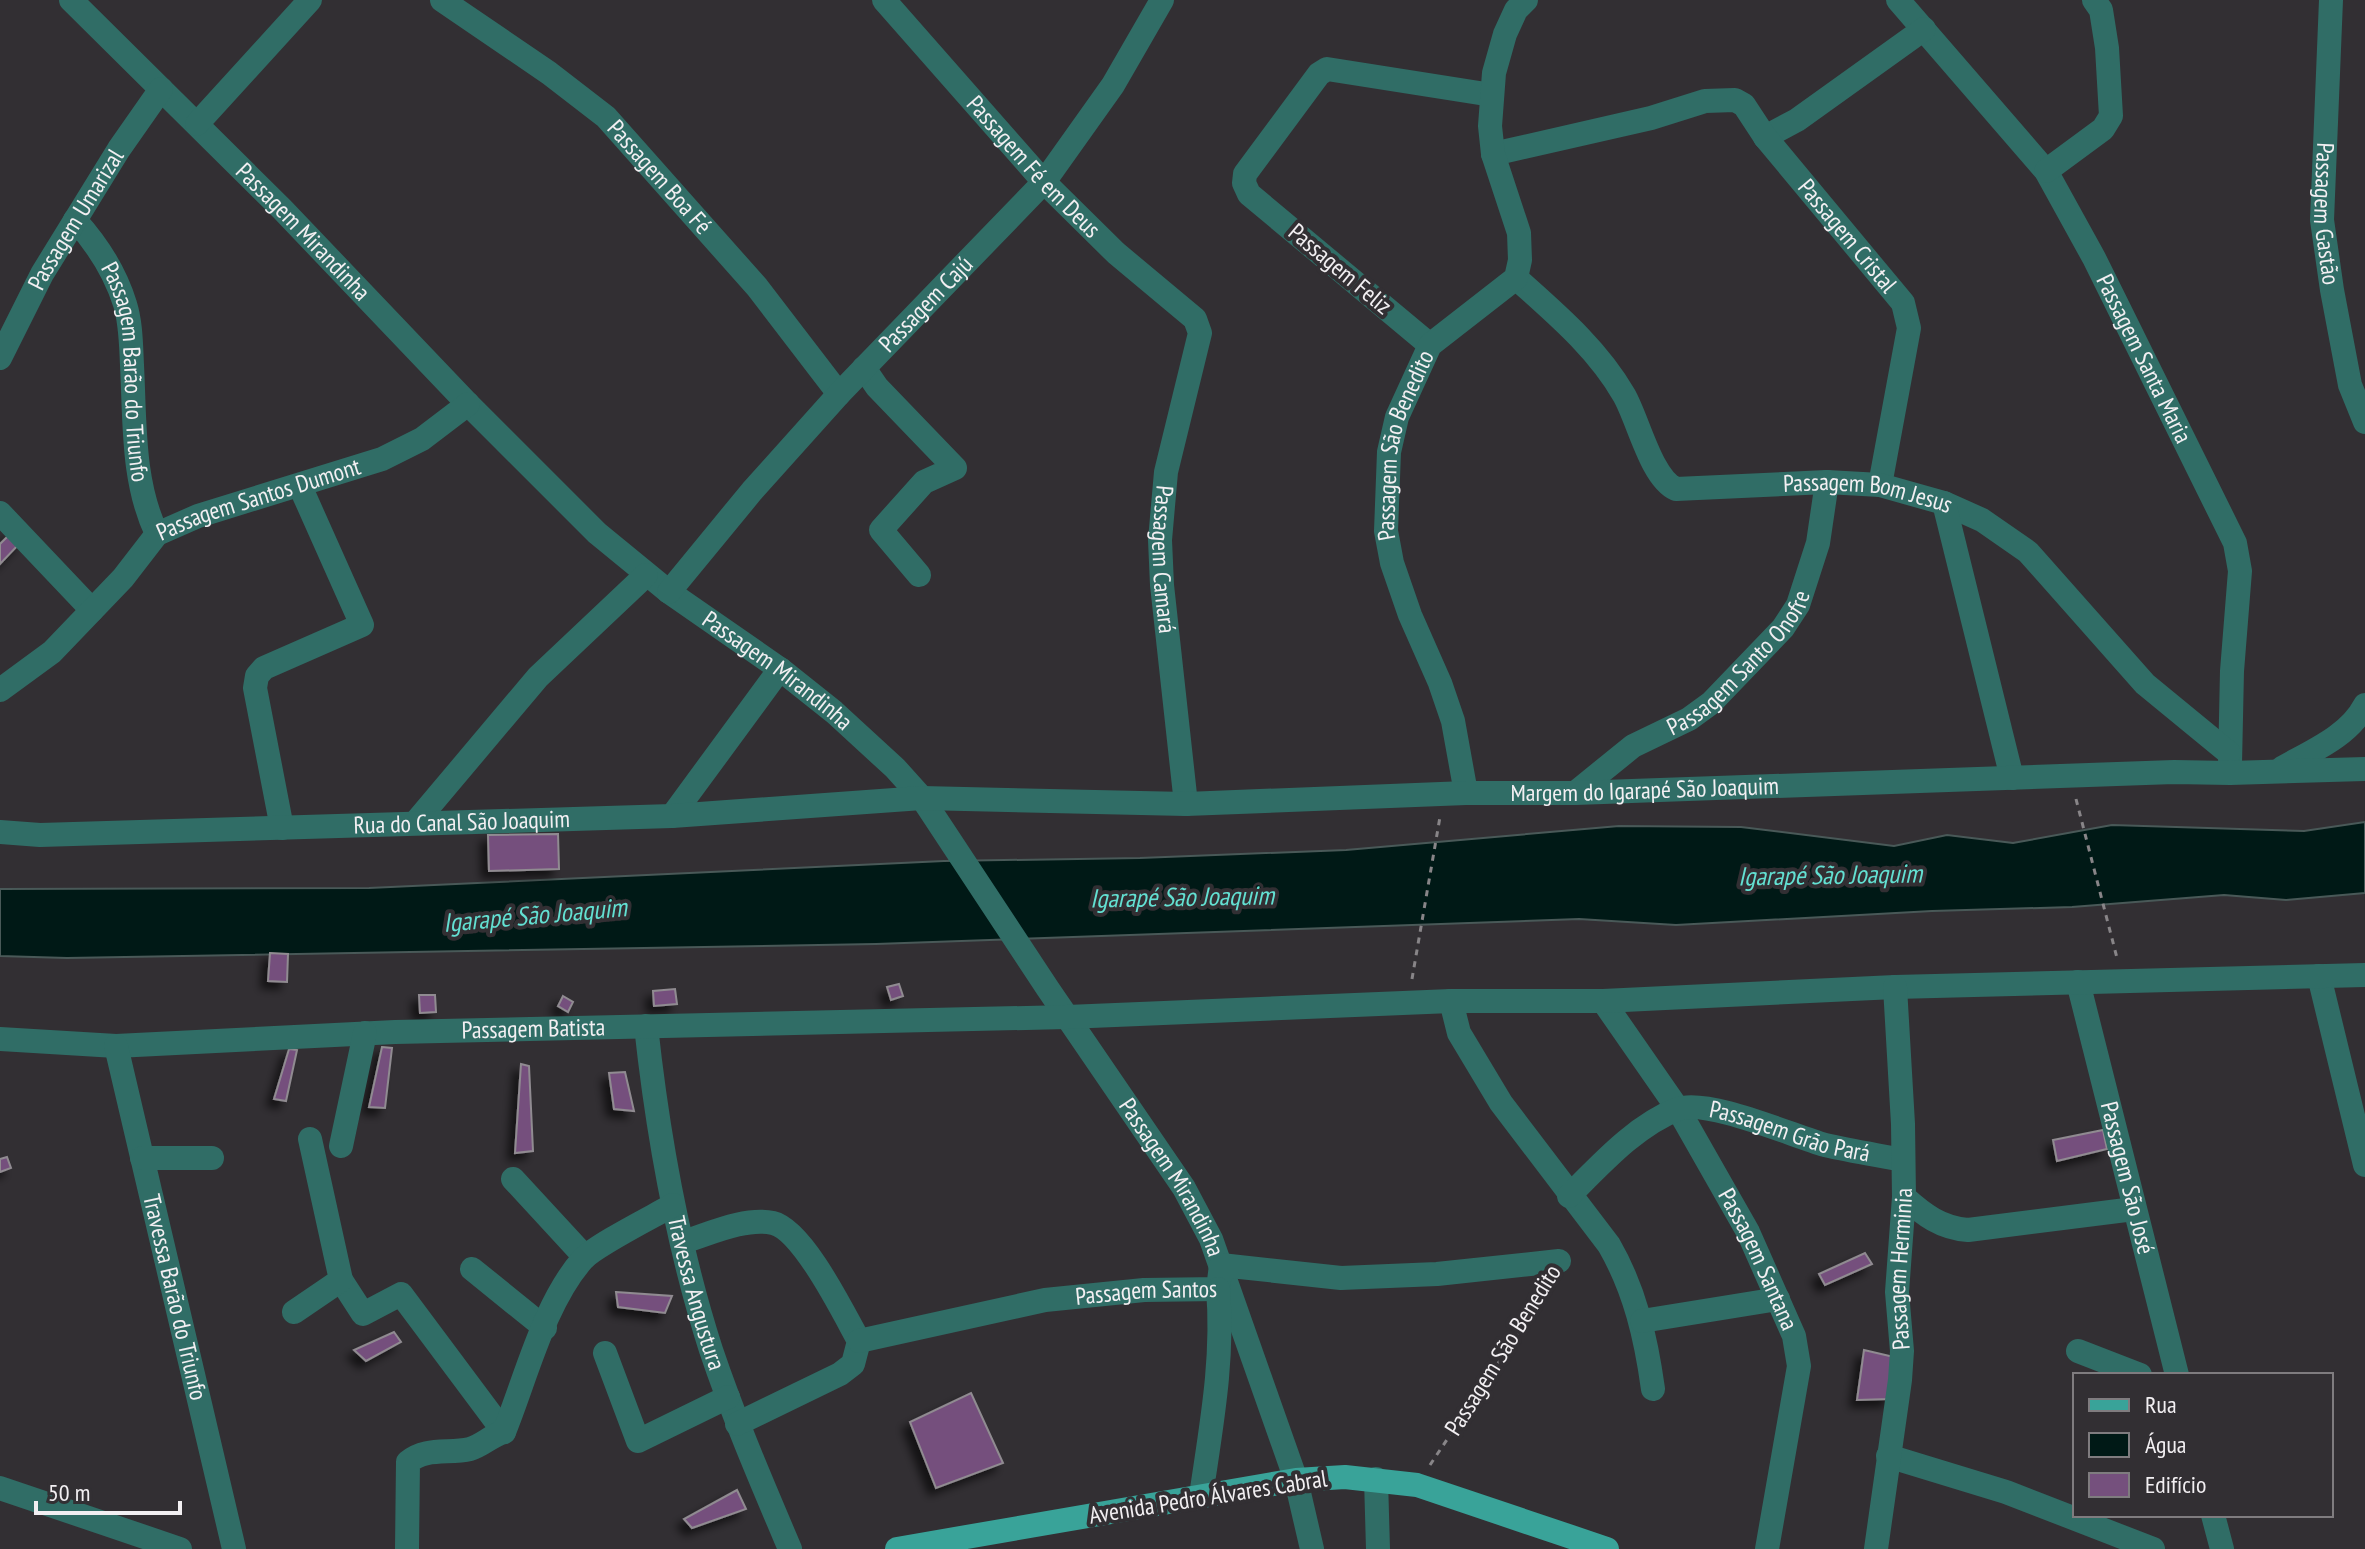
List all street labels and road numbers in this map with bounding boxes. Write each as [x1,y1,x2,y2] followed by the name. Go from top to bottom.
[960,89,1107,244] street label: Passagem Fé em Deus
[601,113,719,241] street label: Passagem Boa Fé
[2307,142,2347,287] street label: Passagem Gastão
[21,143,131,295] street label: Passagem Umarizal
[229,156,377,307] street label: Passagem Mirandinha
[1791,172,1904,299] street label: Passagem Cristal
[1282,216,1398,321] street label: Passagem Feliz
[872,249,979,359] street label: Passagem Cajú
[94,256,156,484] street label: Passagem Barão do Triunfo
[2089,269,2199,448] street label: Passagem Santa Maria
[1370,345,1441,543] street label: Passagem São Benedito
[151,450,365,547] street label: Passagem Santos Dumont
[1782,466,1958,520] street label: Passagem Bom Jesus
[1145,484,1183,635] street label: Passagem Camará
[1662,586,1817,742] street label: Passagem Santo Onofre
[697,604,860,737] street label: Passagem Mirandinha
[1510,770,1779,808] street label: Margem do Igarapé São Joaquim
[353,803,570,841] street label: Rua do Canal São Joaquim
[461,1011,606,1046] street label: Passagem Batista
[1112,1092,1232,1260] street label: Passagem Mirandinha
[1707,1093,1873,1169] street label: Passagem Grão Pará
[2094,1098,2162,1257] street label: Passagem São José
[1711,1183,1805,1335] street label: Passagem Santana
[1881,1188,1919,1351] street label: Passagem Herminia
[136,1191,215,1403] street label: Travessa Barão do Triunfo
[661,1213,733,1374] street label: Travessa Angustura
[1438,1258,1568,1441] street label: Passagem São Benedito
[1074,1273,1217,1312] street label: Passagem Santos
[1087,1462,1330,1531] street label: Avenida Pedro Álvares Cabral

